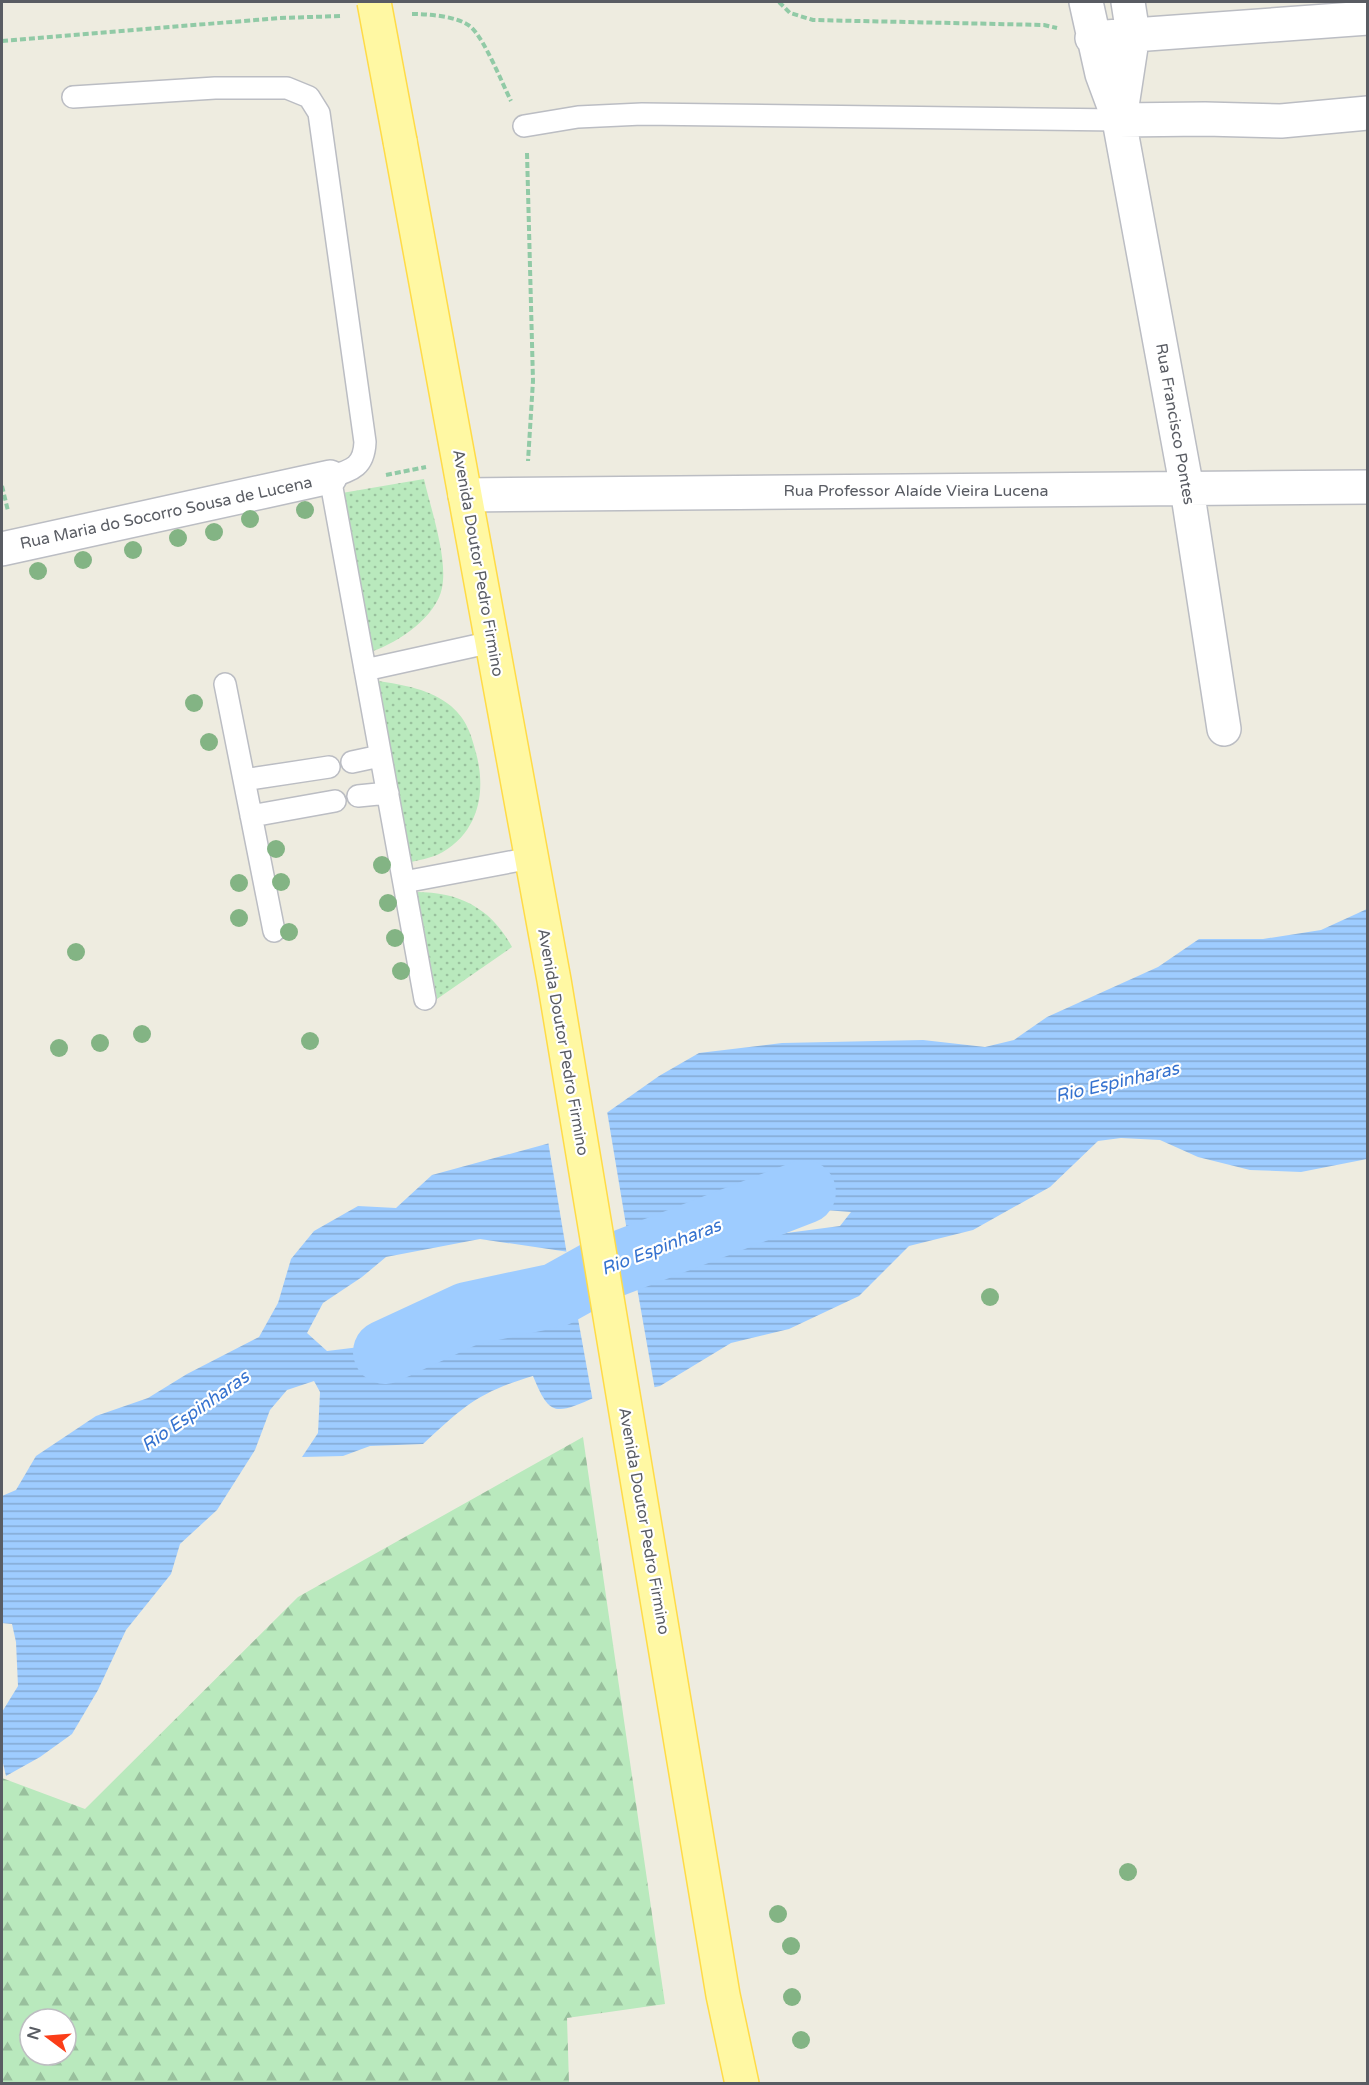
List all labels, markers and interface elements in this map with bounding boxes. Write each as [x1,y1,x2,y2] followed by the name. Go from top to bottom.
[1151,342,1199,506] street label: Rua Francisco Pontes
[448,448,508,678] street label: Avenida Doutor Pedro Firmino
[18,472,314,554] street label: Rua Maria do Socorro Sousa de Lucena
[783,481,1049,501] street label: Rua Professor Alaíde Vieira Lucena
[533,927,593,1157] street label: Avenida Doutor Pedro Firmino
[1053,1057,1182,1107] water label: Rio Espinharas
[598,1214,725,1280] water label: Rio Espinharas
[137,1365,254,1456] water label: Rio Espinharas
[614,1406,674,1636] street label: Avenida Doutor Pedro Firmino
[18,2007,78,2067] north arrow
[23,2024,46,2042] text: N

